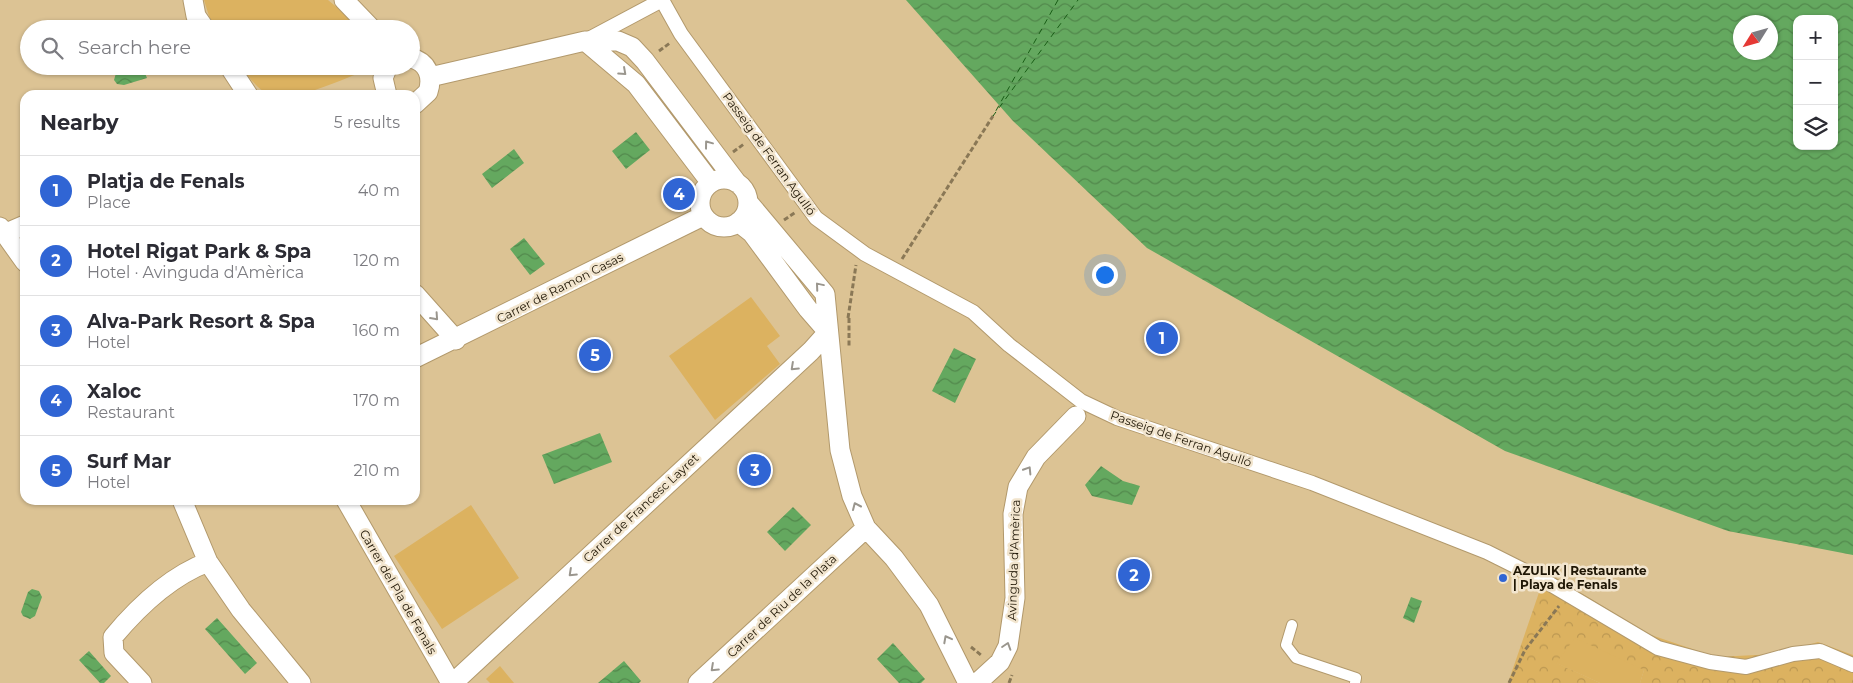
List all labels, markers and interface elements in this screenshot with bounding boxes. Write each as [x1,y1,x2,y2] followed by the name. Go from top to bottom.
[1733,15,1778,60] north arrow
[1793,15,1838,150] map controls
[1793,15,1838,60] button: +
[20,20,420,75] search box
[38,34,66,62] icon: search
[78,36,191,59] text: Search here
[1793,60,1838,105] button: −
[617,66,626,75] one-way arrow
[720,89,819,218] street label: Passeig de Ferran Agulló
[1793,105,1838,150] button: layers
[40,110,119,135] text: Nearby
[334,113,400,132] text: 5 results
[705,140,714,150] one-way arrow
[87,170,245,193] text: Platja de Fenals
[663,175,695,213] pin: 4
[53,181,59,200] text: 1
[358,181,400,200] text: 40 m
[87,193,131,212] text: Place
[87,240,311,263] text: Hotel Rigat Park & Spa
[494,249,626,326] street label: Carrer de Ramon Casas
[51,251,61,270] text: 2
[353,251,400,270] text: 120 m
[1092,262,1118,288] your location
[87,263,304,282] text: Hotel · Avinguda d'Amèrica
[816,283,824,292] one-way arrow
[87,310,315,333] text: Alva-Park Resort & Spa
[430,311,439,320] one-way arrow
[1146,319,1178,357] pin: 1
[51,321,61,340] text: 3
[353,321,400,340] text: 160 m
[87,333,130,352] text: Hotel
[579,336,611,374] pin: 5
[790,361,799,370] one-way arrow
[87,380,141,403] text: Xaloc
[50,391,62,410] text: 4
[353,391,400,410] text: 170 m
[87,403,175,422] text: Restaurant
[1109,407,1254,470] street label: Passeig de Ferran Agulló
[87,450,171,473] text: Surf Mar
[580,450,702,565] street label: Carrer de Francesc Layret
[739,451,771,489] pin: 3
[51,461,61,480] text: 5
[353,461,400,480] text: 210 m
[1022,466,1031,475] one-way arrow
[87,473,130,492] text: Hotel
[1004,499,1023,621] street label: Avinguda d'Amèrica
[852,502,863,511] one-way arrow
[357,527,440,657] street label: Carrer del Pla de Fenals
[724,551,840,660] street label: Carrer de Riu de la Plata
[1118,556,1150,594] pin: 2
[1512,563,1647,592] place label: AZULIK | Restaurante | Playa de Fenals
[568,567,577,576] one-way arrow
[1497,572,1509,584] marker: AZULIK | Restaurante | Playa de Fenals
[944,635,954,644] one-way arrow
[1001,642,1011,650] one-way arrow
[711,662,720,671] one-way arrow

